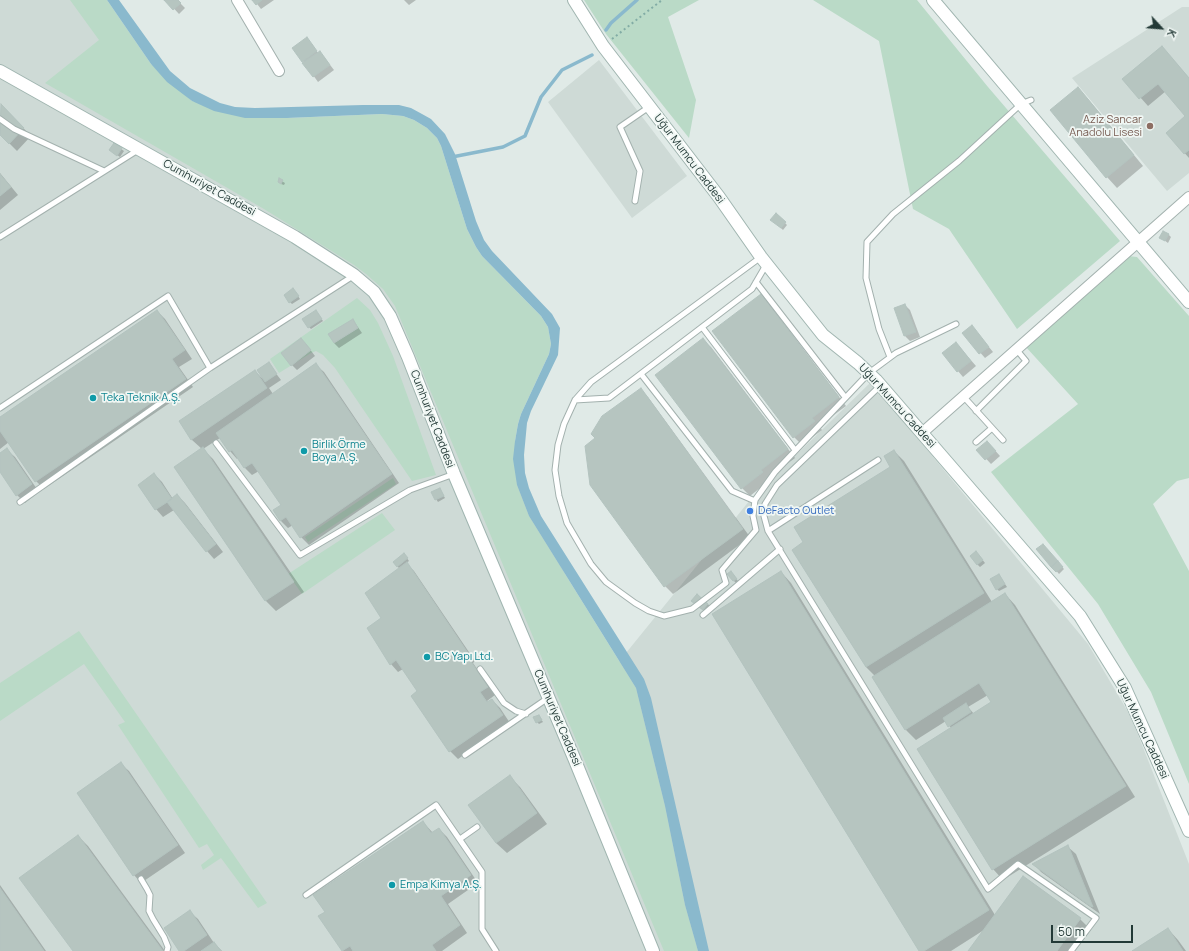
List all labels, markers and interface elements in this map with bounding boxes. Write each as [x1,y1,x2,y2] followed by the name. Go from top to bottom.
[1141,8,1181,48] north arrow
[1164,27,1181,40] text: K
[651,112,727,206] street label: Uğur Mumcu Caddesi
[1069,113,1142,139] place label: Aziz Sancar Anadolu Lisesi
[1145,121,1155,131] marker: Aziz Sancar Anadolu Lisesi
[160,157,258,219] street label: Cumhuriyet Caddesi
[856,361,938,451] street label: Uğur Mumcu Caddesi
[407,368,457,470] street label: Cumhuriyet Caddesi
[101,391,180,405] place label: Teka Teknik A.Ş.
[88,393,98,403] marker: Teka Teknik A.Ş.
[312,438,366,464] place label: Birlik Örme Boya A.Ş.
[299,446,309,456] marker: Birlik Örme Boya A.Ş.
[758,504,835,518] place label: DeFacto Outlet
[745,506,755,516] marker: DeFacto Outlet
[435,650,493,664] place label: BC Yapı Ltd.
[422,652,432,662] marker: BC Yapı Ltd.
[531,668,583,768] street label: Cumhuriyet Caddesi
[1113,677,1171,781] street label: Uğur Mumcu Caddesi
[400,878,482,892] place label: Empa Kimya A.Ş.
[387,880,397,890] marker: Empa Kimya A.Ş.
[1053,917,1135,943] scale bar
[1058,923,1085,940] text: 50 m

